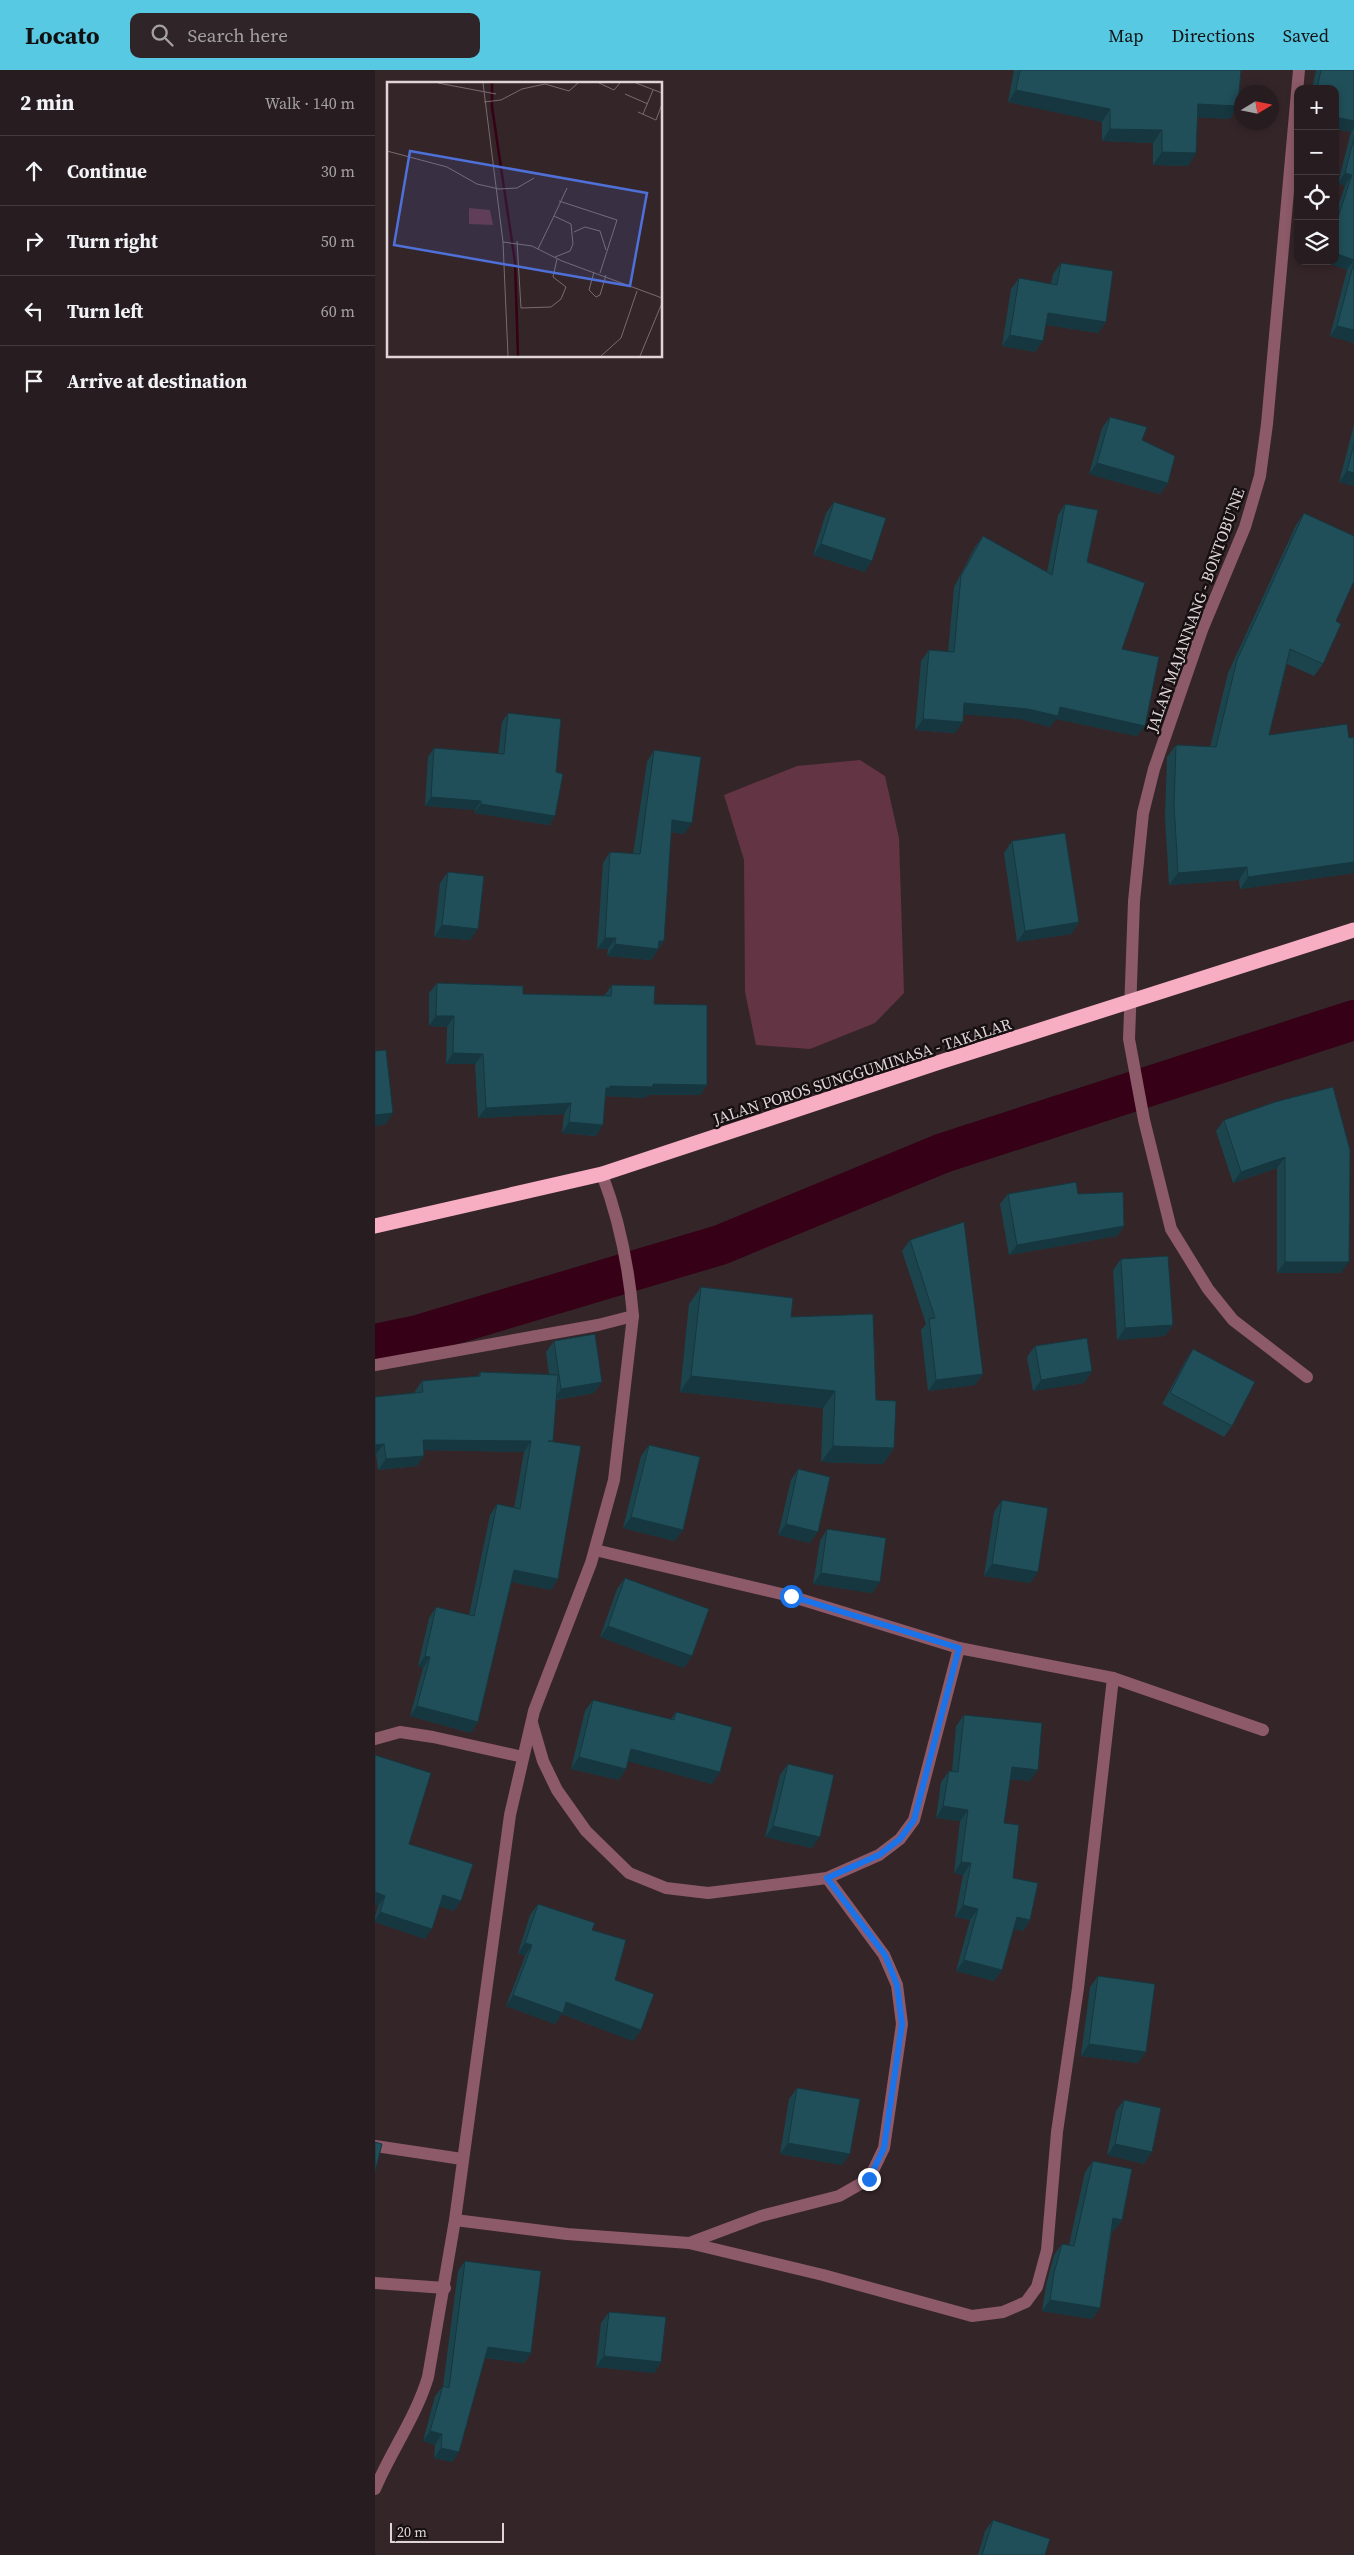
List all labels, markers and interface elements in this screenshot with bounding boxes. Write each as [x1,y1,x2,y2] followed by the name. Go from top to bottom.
[130,13,480,58] search box
[25,19,100,52] text: Locato
[148,21,176,49] icon: search
[188,22,288,48] text: Search here
[1108,23,1144,48] text: Map
[1172,23,1255,48] text: Directions
[1283,23,1329,48] text: Saved
[387,82,663,358] inset map
[1234,85,1279,130] north arrow
[1294,85,1339,265] map controls
[1294,85,1339,130] button: +
[20,88,75,117] text: 2 min
[265,92,355,114] text: Walk · 140 m
[1294,130,1339,175] button: −
[20,157,48,185] icon: ahead
[67,158,147,184] text: Continue
[321,160,355,182] text: 30 m
[1294,175,1339,220] button: locate
[1294,220,1339,265] button: layers
[20,227,48,255] icon: right
[67,228,158,254] text: Turn right
[321,230,355,252] text: 50 m
[20,297,48,325] icon: left
[67,298,143,324] text: Turn left
[321,300,355,322] text: 60 m
[20,367,48,395] icon: arrive
[67,368,247,394] text: Arrive at destination
[1140,484,1250,736] street label: JALAN MAJANNANG - BONTOBU'NE
[709,1012,1014,1130] street label: JALAN POROS SUNGGUMINASA - TAKALAR
[780,1585,803,1608] route start
[858,2168,881,2191] route end
[390,2520,504,2543] scale bar
[397,2522,427,2542] text: 20 m

